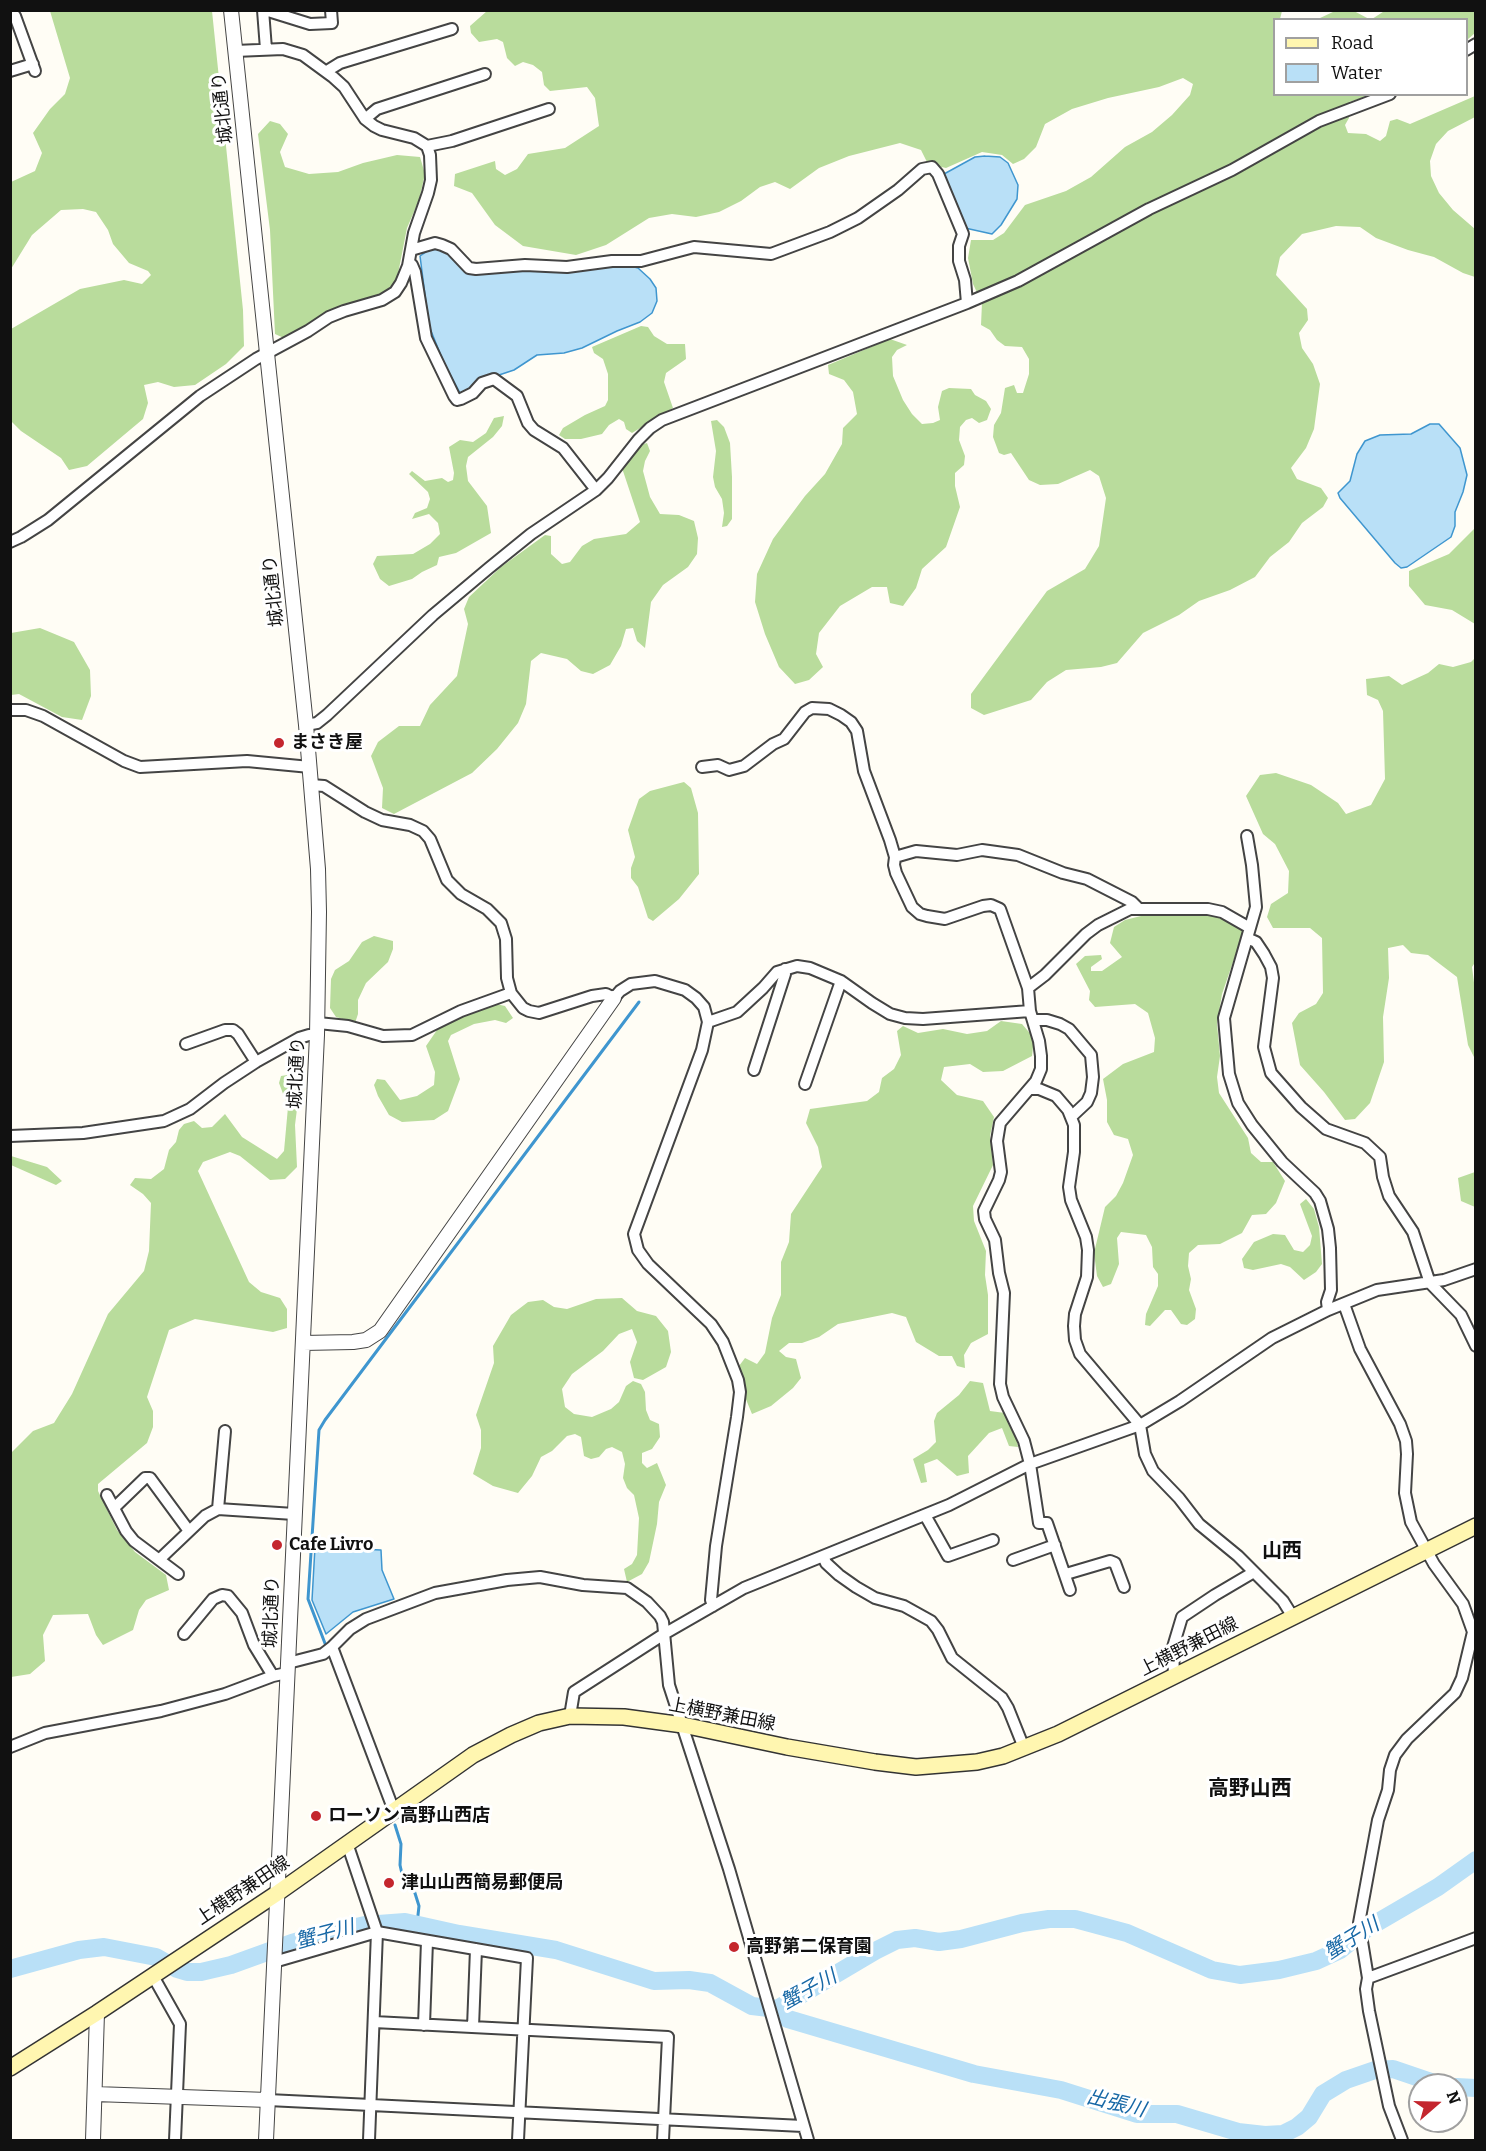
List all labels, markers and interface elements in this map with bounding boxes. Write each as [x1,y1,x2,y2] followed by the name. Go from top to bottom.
[1273,18,1468,96] legend
[1331,32,1373,54] text: Road
[1331,62,1382,84] text: Water
[208,71,238,145] street label: 城北通り
[259,554,289,628] street label: 城北通り
[291,732,363,754] place label: まさき屋
[272,736,286,750] marker: まさき屋
[284,1036,310,1110] street label: 城北通り
[289,1534,373,1556] place label: Cafe Livro
[270,1538,284,1552] marker: Cafe Livro
[1262,1539,1302,1563] district label: 山西
[260,1576,284,1648] street label: 城北通り
[1136,1613,1242,1681] street label: 上横野兼田線
[667,1694,777,1736] street label: 上横野兼田線
[1208,1776,1292,1802] district label: 高野山西
[328,1805,490,1827] place label: ローソン高野山西店
[309,1809,323,1823] marker: ローソン高野山西店
[192,1852,294,1930] street label: 上横野兼田線
[401,1872,563,1894] place label: 津山山西簡易郵便局
[382,1876,396,1890] marker: 津山山西簡易郵便局
[1320,1913,1384,1965] water label: 蟹子川
[293,1916,357,1954] water label: 蟹子川
[746,1936,872,1958] place label: 高野第二保育園
[727,1940,741,1954] marker: 高野第二保育園
[777,1965,841,2015] water label: 蟹子川
[1408,2073,1468,2133] north arrow
[1084,2085,1148,2123] water label: 出張川
[1442,2088,1465,2106] text: N

